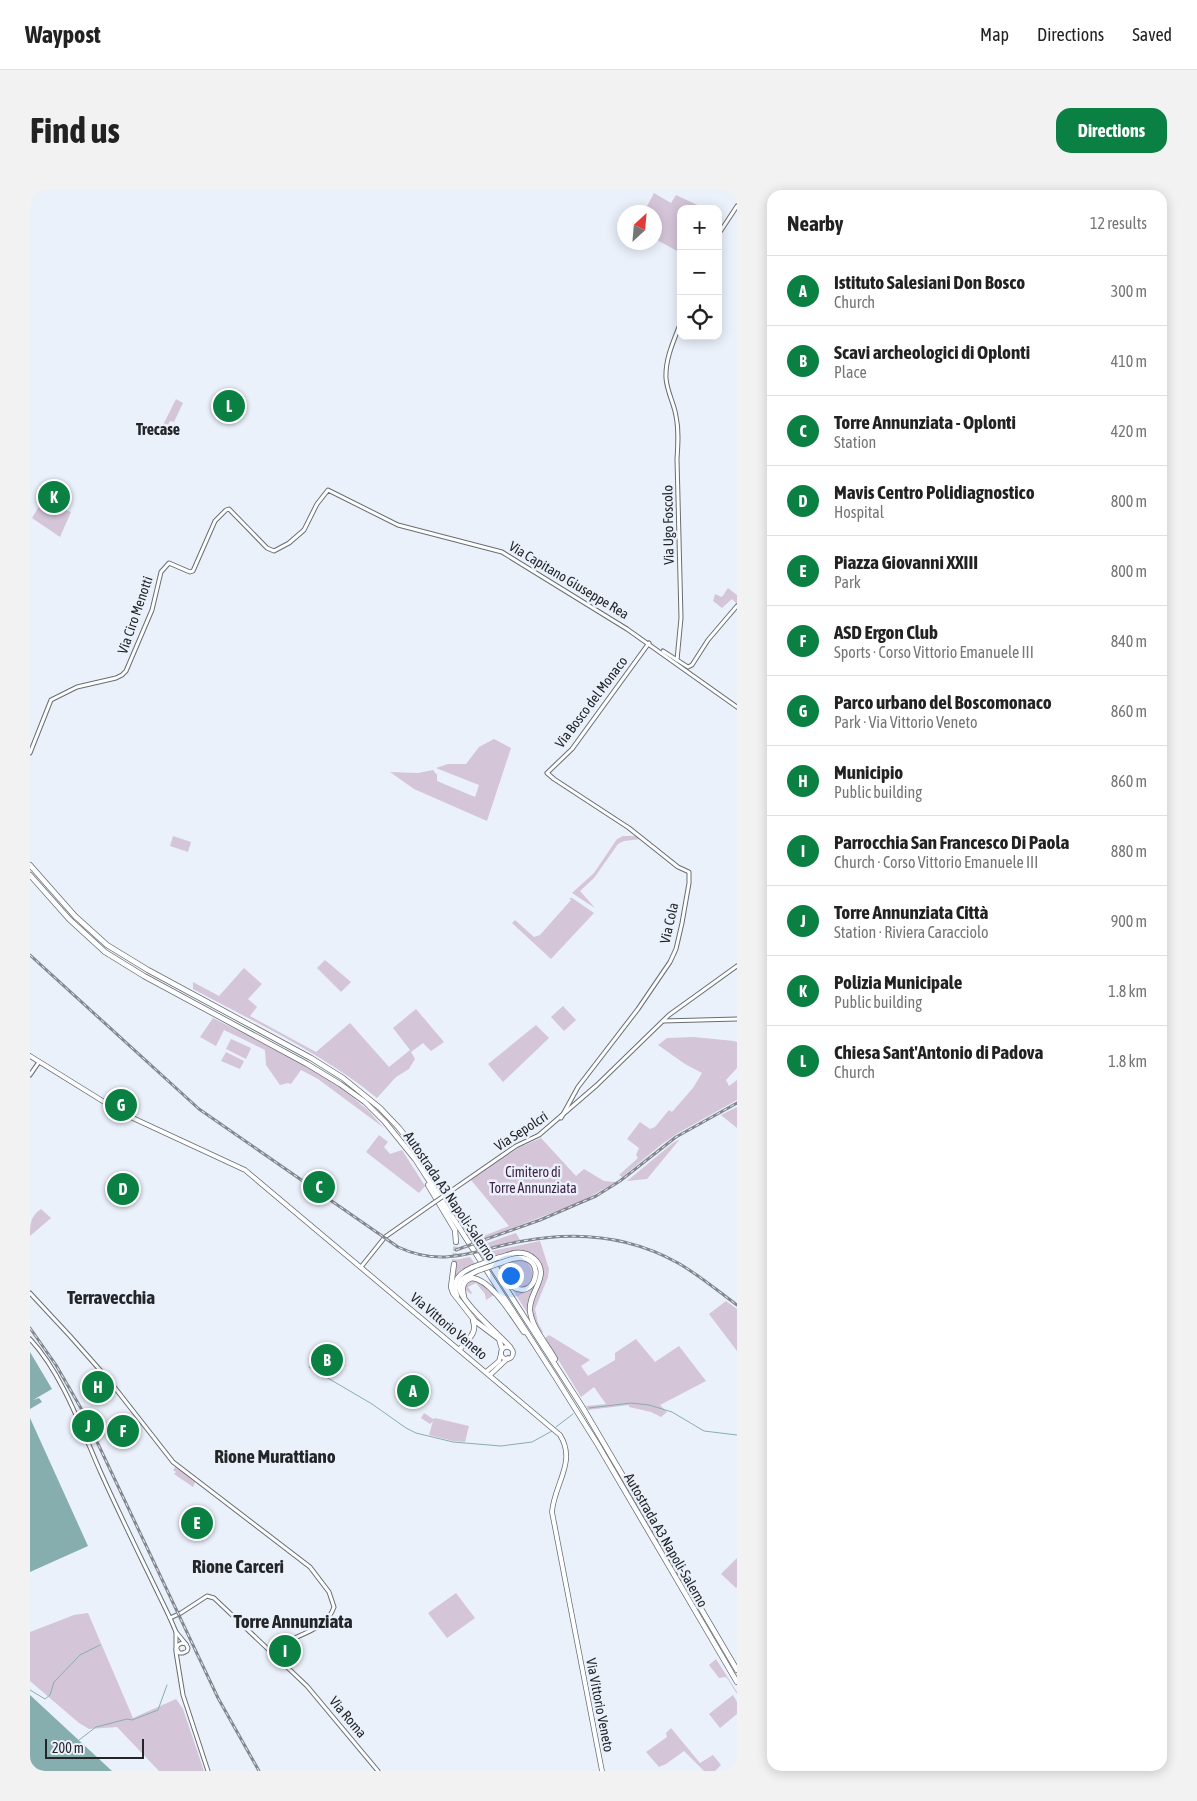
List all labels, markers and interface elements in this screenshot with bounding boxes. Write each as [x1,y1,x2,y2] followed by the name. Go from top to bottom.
[25,21,101,48] text: Waypost
[980,24,1009,45] text: Map
[1037,24,1104,45] text: Directions
[1132,24,1172,45] text: Saved
[1056,108,1167,153] button: Directions
[30,110,120,150] text: Find us
[617,205,662,250] north arrow
[677,205,722,340] map controls
[677,205,722,250] button: +
[787,211,843,235] text: Nearby
[1090,214,1147,232] text: 12 results
[677,250,722,295] button: −
[834,271,1025,293] text: Istituto Salesiani Don Bosco
[799,282,807,300] text: A
[1111,282,1147,300] text: 300 m
[834,293,875,311] text: Church
[677,295,722,340] button: locate
[834,341,1030,363] text: Scavi archeologici di Oplonti
[799,352,807,370] text: B
[1111,352,1147,370] text: 410 m
[834,363,867,381] text: Place
[213,387,245,425] pin: L
[834,411,1016,433] text: Torre Annunziata - Oplonti
[136,420,180,438] district label: Trecase
[799,422,807,440] text: C
[1111,422,1147,440] text: 420 m
[834,433,876,451] text: Station
[38,478,70,516] pin: K
[834,481,1035,503] text: Mavis Centro Polidiagnostico
[659,485,677,565] street label: Via Ugo Foscolo
[799,492,807,510] text: D
[1111,492,1147,510] text: 800 m
[834,503,884,521] text: Hospital
[506,538,632,622] street label: Via Capitano Giuseppe Rea
[834,551,978,573] text: Piazza Giovanni XXIII
[800,562,806,580] text: E
[1111,562,1147,580] text: 800 m
[834,573,861,591] text: Park
[114,574,156,656] street label: Via Ciro Menotti
[834,621,938,643] text: ASD Ergon Club
[800,632,806,650] text: F
[1111,632,1147,650] text: 840 m
[834,643,1034,661] text: Sports · Corso Vittorio Emanuele III
[552,653,630,751] street label: Via Bosco del Monaco
[834,691,1052,713] text: Parco urbano del Boscomonaco
[799,702,807,720] text: G
[1111,702,1147,720] text: 860 m
[834,713,978,731] text: Park · Via Vittorio Veneto
[834,761,903,783] text: Municipio
[798,772,808,790] text: H
[1111,772,1147,790] text: 860 m
[834,783,922,801] text: Public building
[834,831,1069,853] text: Parrocchia San Francesco Di Paola
[801,842,805,860] text: I
[1111,842,1147,860] text: 880 m
[834,853,1038,871] text: Church · Corso Vittorio Emanuele III
[657,901,681,945] street label: Via Cola
[834,901,988,923] text: Torre Annunziata Città
[800,912,806,930] text: J
[1111,912,1147,930] text: 900 m
[834,923,989,941] text: Station · Riviera Caracciolo
[834,971,962,993] text: Polizia Municipale
[799,982,807,1000] text: K
[1108,982,1147,1000] text: 1.8 km
[834,993,922,1011] text: Public building
[834,1041,1043,1063] text: Chiesa Sant'Antonio di Padova
[800,1052,806,1070] text: L
[1108,1052,1147,1070] text: 1.8 km
[834,1063,875,1081] text: Church
[105,1086,137,1124] pin: G
[491,1108,551,1154] street label: Via Sepolcri
[401,1128,499,1264] street label: Autostrada A3 Napoli-Salerno
[489,1164,577,1196] park label: Cimitero di Torre Annunziata
[303,1168,335,1206] pin: C
[107,1170,139,1208] pin: D
[498,1263,524,1289] your location
[67,1286,155,1308] district label: Terravecchia
[407,1289,491,1363] street label: Via Vittorio Veneto
[311,1341,343,1379] pin: B
[82,1368,114,1406] pin: H
[397,1372,429,1410] pin: A
[72,1407,104,1445] pin: J
[107,1412,139,1450] pin: F
[214,1445,336,1467] district label: Rione Murattiano
[621,1470,711,1610] street label: Autostrada A3 Napoli-Salerno
[181,1504,213,1542] pin: E
[192,1555,284,1577] district label: Rione Carceri
[233,1610,353,1632] district label: Torre Annunziata
[269,1632,301,1670] pin: I
[583,1657,617,1753] street label: Via Vittorio Veneto
[326,1693,370,1741] street label: Via Roma
[45,1736,144,1759] scale bar
[52,1740,84,1756] text: 200 m

